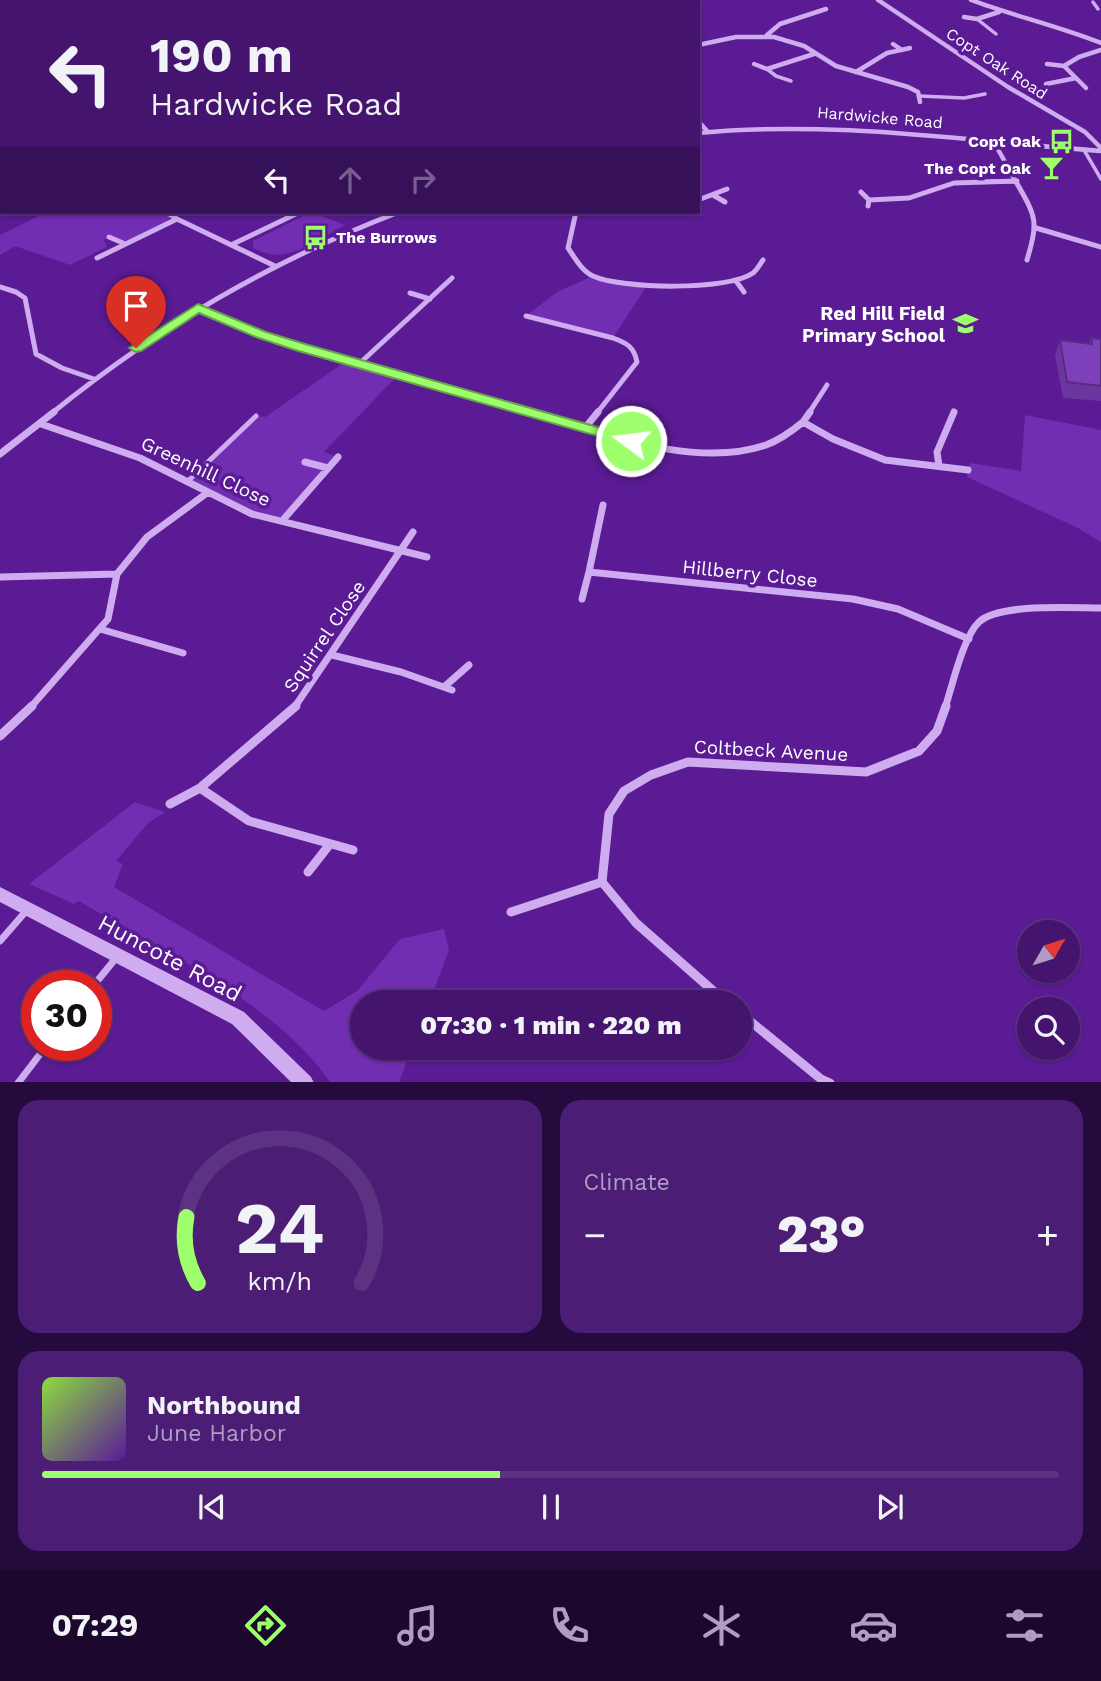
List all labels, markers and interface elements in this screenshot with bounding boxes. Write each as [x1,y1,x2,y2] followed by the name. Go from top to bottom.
[943,24,1051,103] street label: Copt Oak Road
[150,26,293,84] text: 190 m
[35,28,126,119] icon: left
[150,85,402,123] text: Hardwicke Road
[816,103,944,132] street label: Hardwicke Road
[1047,127,1075,155] bus stop icon: Copt Oak
[968,132,1041,151] place label: Copt Oak
[1037,154,1065,182] bar icon: The Copt Oak
[924,159,1031,178] place label: The Copt Oak
[258,161,296,199] icon: left
[331,161,369,199] icon: ahead
[404,161,442,199] icon: right
[302,223,330,251] bus stop icon: The Burrows
[336,228,437,247] place label: The Burrows
[106,276,166,348] pin
[117,287,155,325] icon: arrive
[802,302,946,347] place label: Red Hill Field Primary School
[951,310,979,338] school or university icon: Red Hill Field Primary School
[594,404,668,478] position arrow
[137,431,274,512] street label: Greenhill Close
[681,555,819,592] street label: Hillberry Close
[279,576,370,697] street label: Squirrel Close
[693,735,849,766] street label: Coltbeck Avenue
[93,909,246,1008] street label: Huncote Road
[1017,920,1080,984] north arrow
[1017,920,1080,1060] map controls
[21,970,112,1061] speed limit sign: 30
[1017,997,1080,1060] button: search
[420,1010,682,1040] text: 07:30 · 1 min · 220 m
[584,1169,670,1196] text: Climate
[235,1185,325,1271] text: 24
[777,1204,866,1265] text: 23°
[584,1213,606,1257] text: −
[1036,1213,1059,1257] text: +
[248,1266,312,1295] text: km/h
[147,1390,301,1420] text: Northbound
[147,1420,286,1447] text: June Harbor
[193,1488,231,1526] icon: previous
[532,1488,570,1526] icon: pause
[871,1488,909,1526] icon: next
[241,1601,290,1650] icon: directions
[393,1601,442,1650] icon: music
[545,1601,594,1650] icon: phone
[697,1601,746,1650] icon: climate
[849,1601,898,1650] icon: car
[1000,1601,1049,1650] icon: filters
[51,1606,139,1644] text: 07:29

